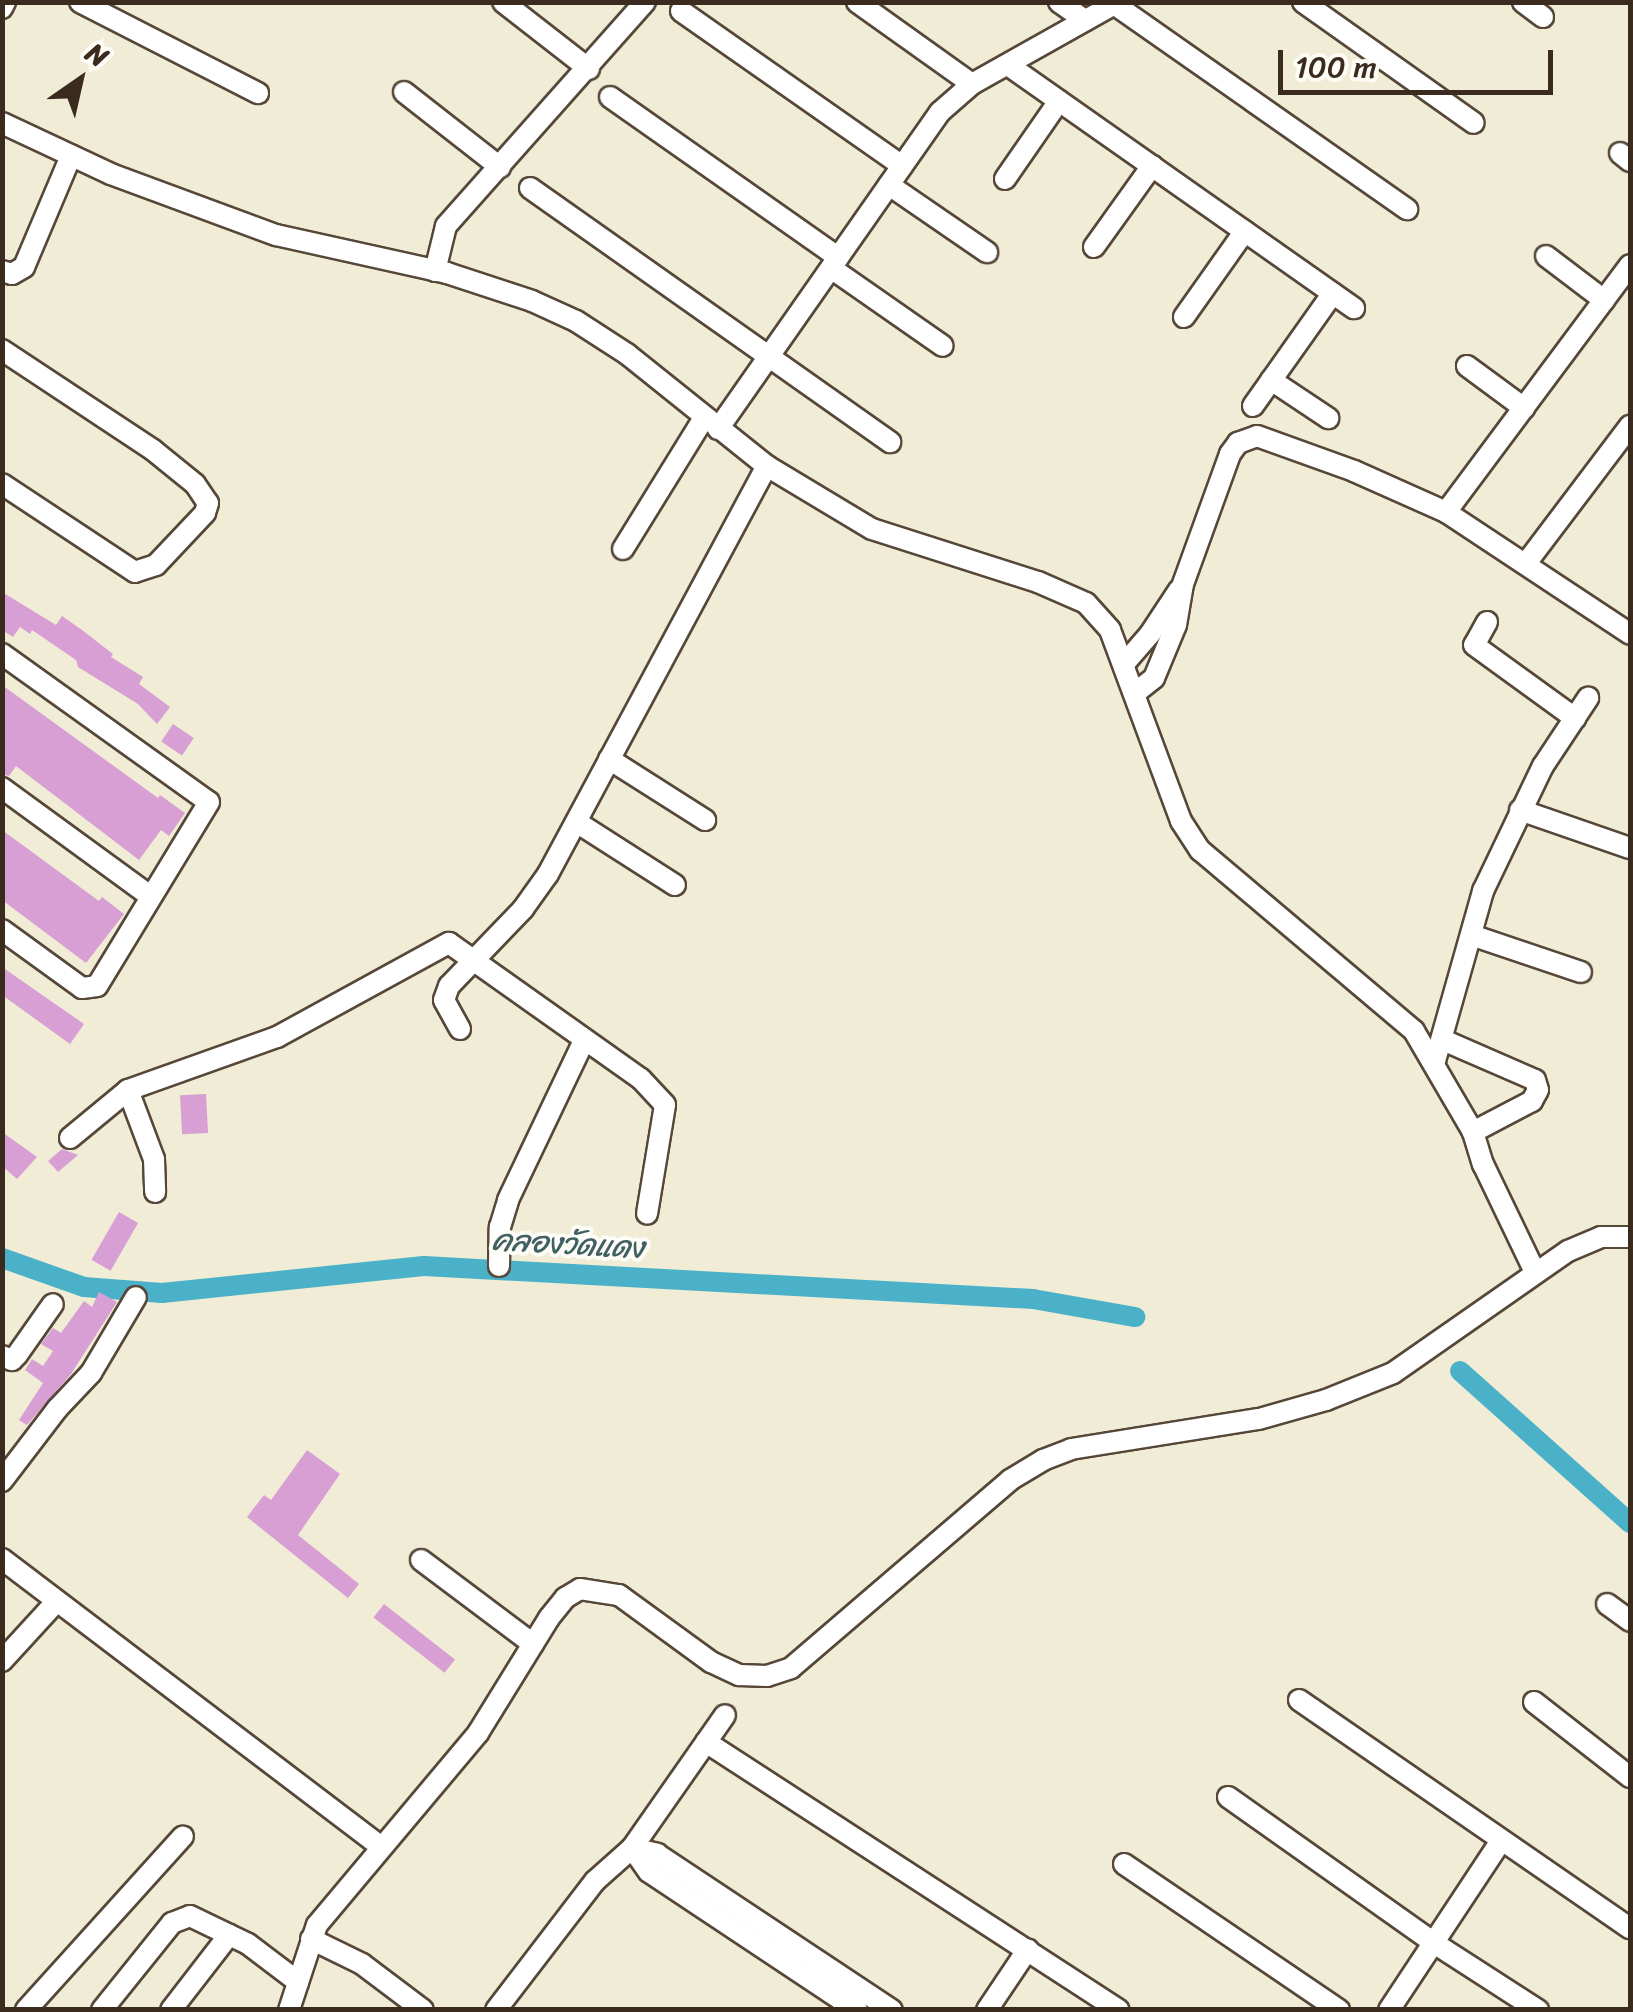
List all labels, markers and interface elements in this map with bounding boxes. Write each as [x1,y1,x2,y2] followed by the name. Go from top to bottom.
[75,29,119,80] text: N
[30,30,130,130] north arrow
[1283,30,1558,92] scale bar
[1295,40,1377,94] text: 100 m
[491,1222,645,1266] water label: คลองวัดแดง

